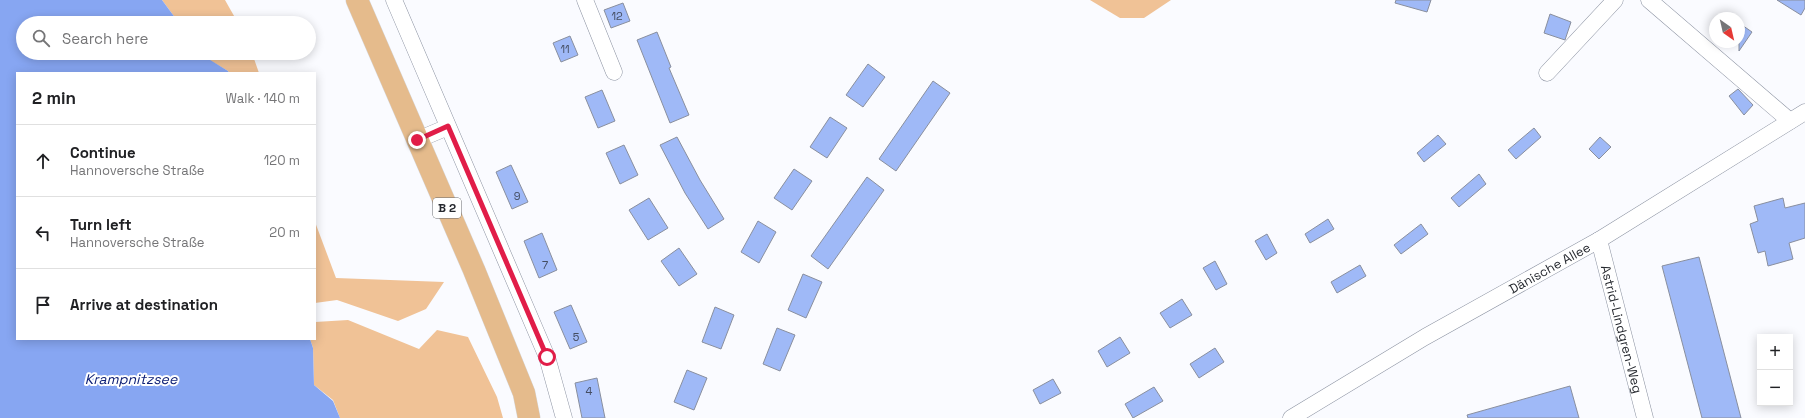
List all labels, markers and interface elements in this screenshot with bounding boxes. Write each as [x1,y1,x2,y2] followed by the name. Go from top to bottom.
[611,9,623,23] house number: 12
[1709,12,1745,48] north arrow
[16,16,316,60] search box
[30,27,52,49] icon: search
[62,29,148,48] text: Search here
[560,42,570,56] house number: 11
[32,87,76,109] text: 2 min
[226,90,300,107] text: Walk · 140 m
[408,131,426,149] route end
[70,143,136,162] text: Continue
[32,150,54,172] icon: ahead
[264,152,300,169] text: 120 m
[70,162,205,179] text: Hannoversche Straße
[514,189,521,203] house number: 9
[433,198,461,218] road number: B 2
[70,215,132,234] text: Turn left
[32,222,54,244] icon: left
[269,224,300,241] text: 20 m
[70,234,205,251] text: Hannoversche Straße
[1506,238,1593,297] street label: Dänische Allee
[542,258,548,272] house number: 7
[1597,263,1647,395] street label: Astrid-Lindgren-Weg
[32,294,54,316] icon: arrive
[70,295,218,314] text: Arrive at destination
[573,330,580,344] house number: 5
[1757,334,1793,406] map controls
[1757,334,1793,370] button: +
[538,348,556,366] route start
[85,370,178,388] water label: Krampnitzsee
[1757,370,1793,406] button: −
[586,384,593,398] house number: 4

